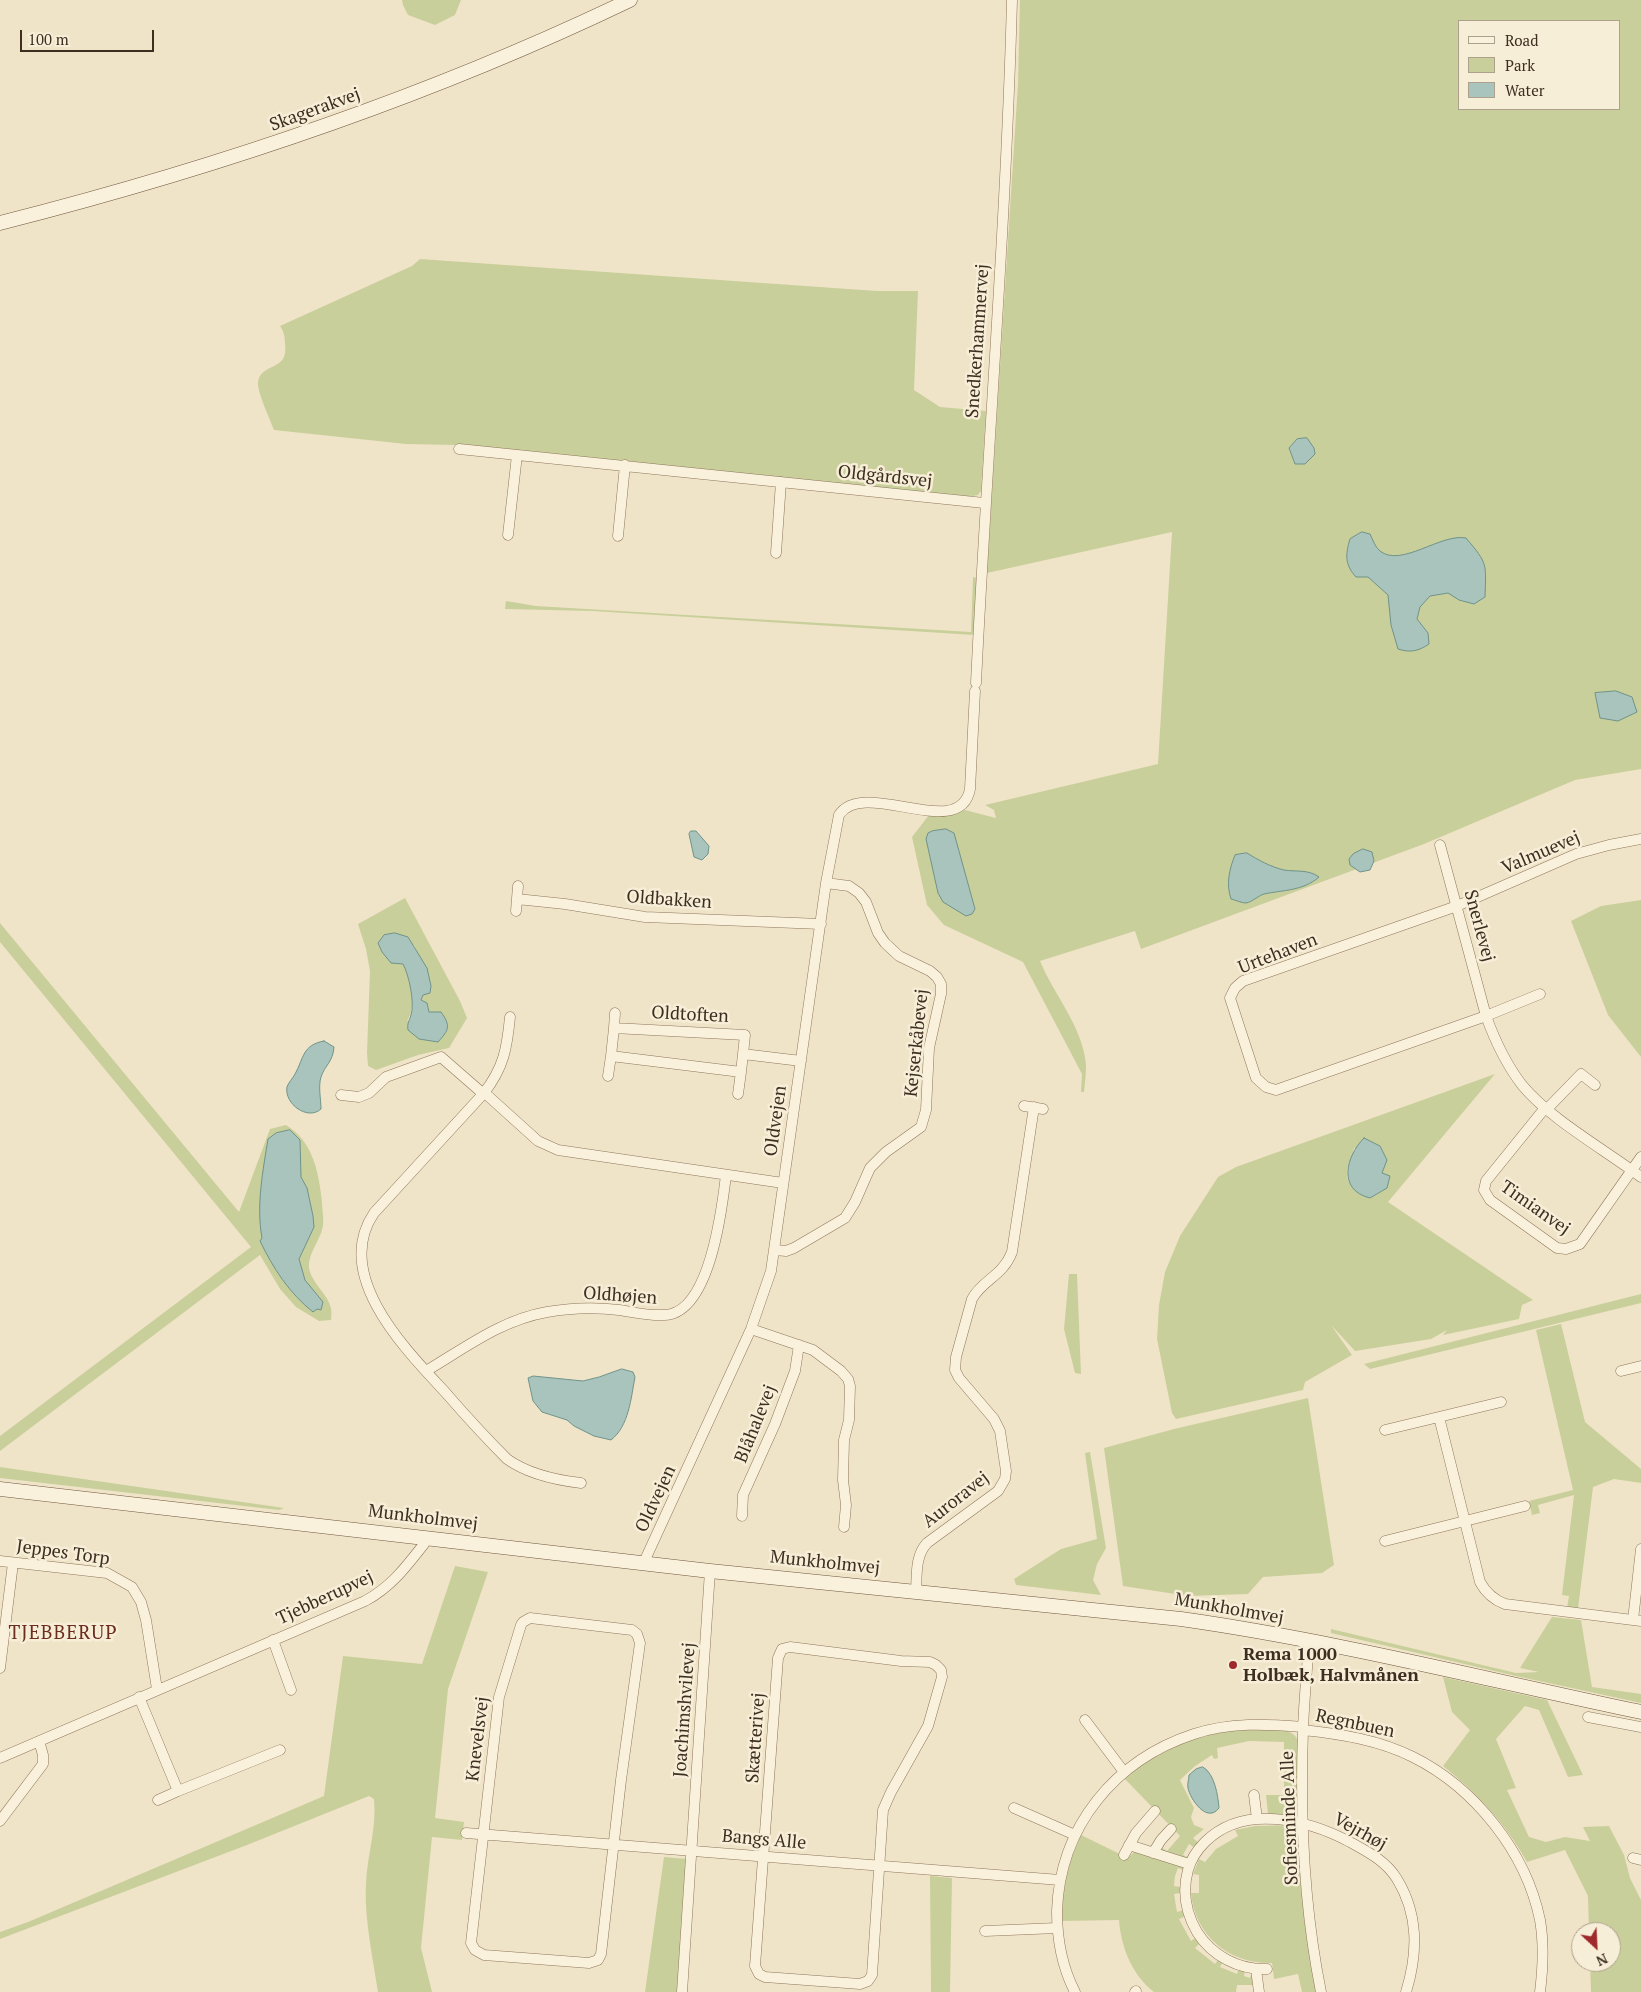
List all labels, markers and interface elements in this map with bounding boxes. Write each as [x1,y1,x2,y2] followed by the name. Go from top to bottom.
[22,20,156,52] scale bar
[1458,20,1621,110] legend
[28,29,69,49] text: 100 m
[1505,30,1538,50] text: Road
[1505,55,1535,75] text: Park
[1505,80,1544,100] text: Water
[267,84,363,136] street label: Skagerakvej
[962,263,994,419] street label: Snedkerhammervej
[837,461,933,493] street label: Oldgårdsvej
[1499,827,1583,879] street label: Valmuevej
[625,886,713,914] street label: Oldbakken
[1459,888,1499,964] street label: Snerlevej
[1235,929,1321,979] street label: Urtehaven
[901,988,933,1098] street label: Kejserkåbevej
[651,1002,729,1028] street label: Oldtoften
[760,1084,792,1158] street label: Oldvejen
[1496,1176,1574,1240] street label: Timianvej
[582,1283,658,1309] street label: Oldhøjen
[731,1382,781,1466] street label: Blåhalevej
[631,1462,681,1536] street label: Oldvejen
[918,1467,994,1533] street label: Auroravej
[367,1501,479,1535] street label: Munkholmvej
[15,1536,111,1570] street label: Jeppes Torp
[769,1546,881,1580] street label: Munkholmvej
[273,1566,377,1630] street label: Tjebberupvej
[1173,1589,1285,1629] street label: Munkholmvej
[7,1623,119,1645] district label: TJEBBERUP
[670,1642,700,1778] street label: Joachimshvilevej
[1243,1644,1419,1686] place label: Rema 1000 Holbæk, Halvmånen
[1227,1659,1239,1671] marker: Rema 1000 Holbæk, Halvmånen
[742,1692,770,1784] street label: Skætterivej
[462,1695,494,1783] street label: Knevelsvej
[1314,1705,1396,1743] street label: Regnbuen
[1277,1750,1303,1886] street label: Sofiesminde Alle
[1330,1809,1390,1855] street label: Vejrhøj
[721,1826,807,1854] street label: Bangs Alle
[1571,1922,1621,1972] north arrow
[1593,1949,1611,1971] text: N

